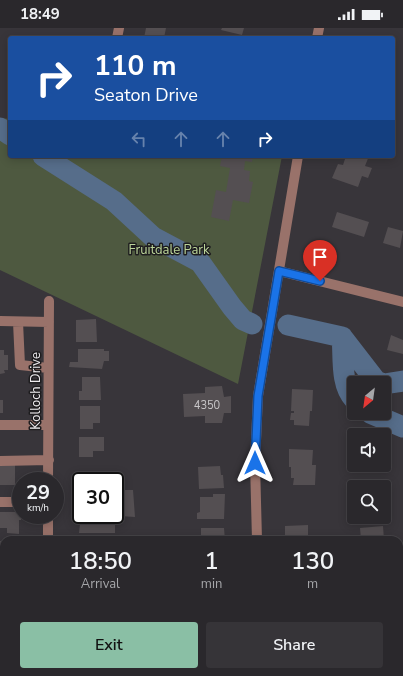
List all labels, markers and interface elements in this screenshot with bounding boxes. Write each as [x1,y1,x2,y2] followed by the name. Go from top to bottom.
[20,4,60,24] text: 18:49
[94,47,177,85] text: 110 m
[28,52,80,104] icon: right
[94,83,198,107] text: Seaton Drive
[128,128,150,150] icon: left
[170,128,192,150] icon: ahead
[212,128,234,150] icon: ahead
[254,128,276,150] icon: right
[303,240,337,281] pin
[129,241,210,259] park label: Fruitdale Park
[309,246,331,268] icon: arrive
[27,352,45,430] street label: Kolloch Drive
[347,376,391,420] north arrow
[347,376,391,524] map controls
[194,398,221,413] house number: 4350
[347,428,391,472] button: sound
[234,442,276,484] position arrow
[72,472,124,524] speed limit sign: 30
[26,479,50,506] text: 29
[347,480,391,524] button: search
[27,501,49,515] text: km/h
[69,545,132,577] text: 18:50
[204,545,219,577] text: 1
[291,545,334,577] text: 130
[81,575,120,593] text: Arrival
[201,575,222,593] text: min
[307,575,318,593] text: m
[20,622,198,668] button: Exit
[206,622,383,668] button: Share

